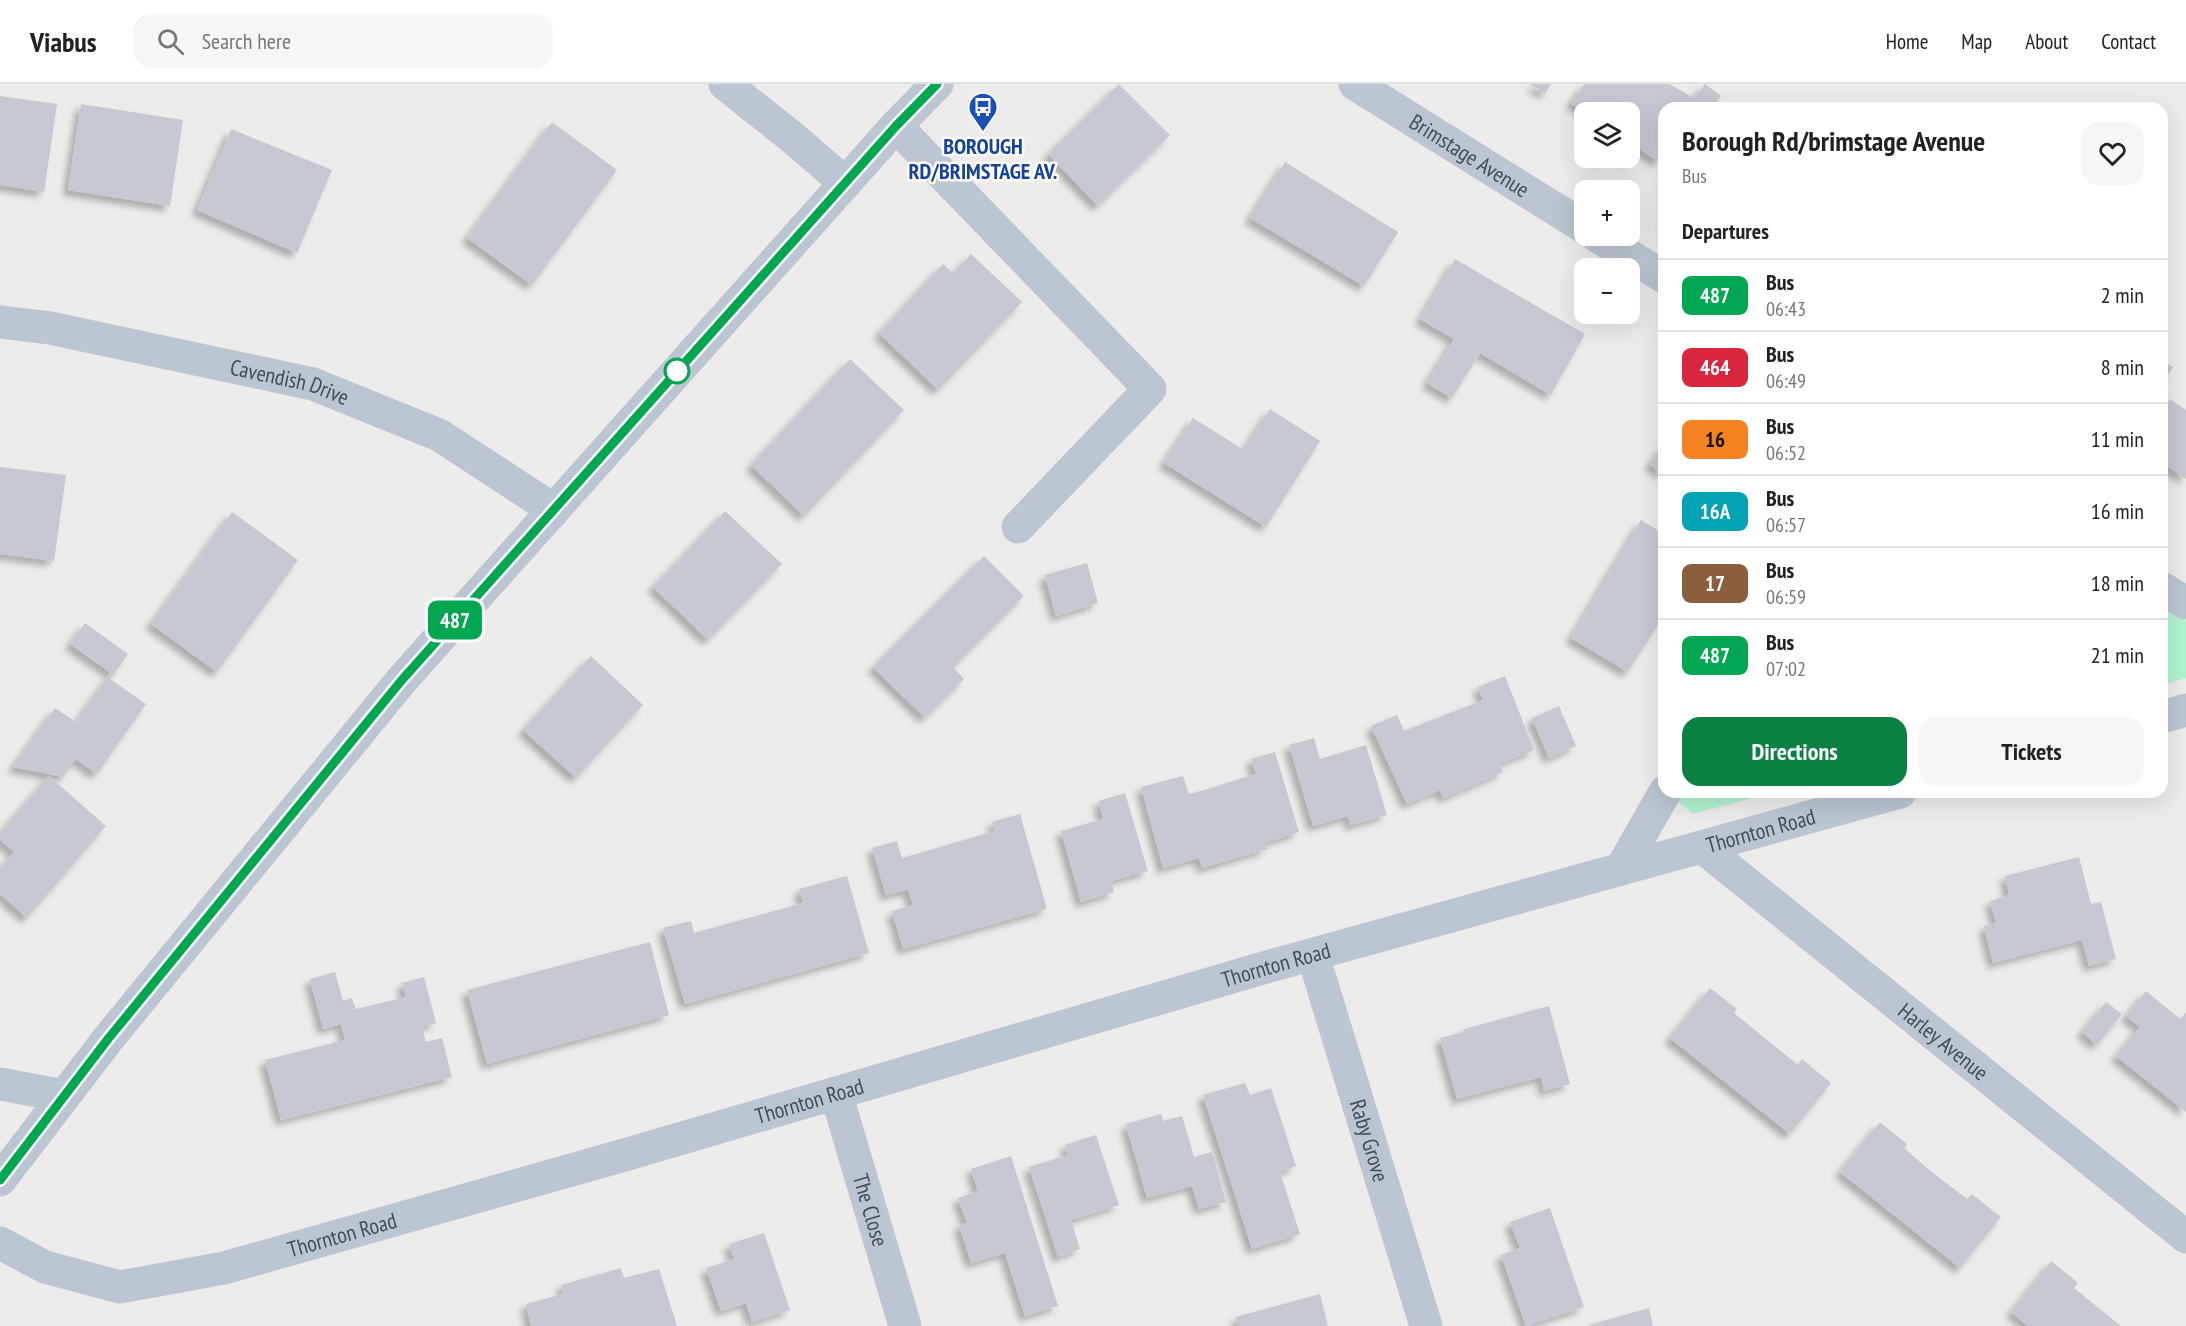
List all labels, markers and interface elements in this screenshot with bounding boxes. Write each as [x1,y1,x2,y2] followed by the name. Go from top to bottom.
[133,14,553,68] search box
[30,23,97,60] text: Viabus
[154,25,187,58] icon: search
[202,27,291,55] text: Search here
[1886,28,1928,55] text: Home
[1961,28,1992,55] text: Map
[2025,28,2068,55] text: About
[2101,28,2156,55] text: Contact
[967,91,999,133] bus stop icon: BOROUGH RD/BRIMSTAGE AV.
[1574,102,1640,324] map controls
[1574,102,1640,168] button: layers
[1404,108,1535,203] street label: Brimstage Avenue
[1682,122,1985,159] text: Borough Rd/brimstage Avenue
[2081,122,2144,185] button: heart
[909,132,1057,185] place label: BOROUGH RD/BRIMSTAGE AV.
[1682,163,1707,189] text: Bus
[1574,180,1640,246] button: +
[1682,217,1769,245] text: Departures
[1574,258,1640,324] button: −
[1766,268,1794,296] text: Bus
[2101,281,2144,309] text: 2 min
[1700,282,1730,309] text: 487
[1766,296,1806,322] text: 06:43
[1766,340,1794,368] text: Bus
[228,353,353,411] street label: Cavendish Drive
[2101,353,2144,381] text: 8 min
[1700,354,1730,381] text: 464
[664,358,690,384] unlabelled marker
[1766,368,1806,394] text: 06:49
[1766,412,1794,440] text: Bus
[2091,425,2144,453] text: 11 min
[1705,426,1725,453] text: 16
[1766,440,1806,466] text: 06:52
[1766,484,1794,512] text: Bus
[2091,497,2144,525] text: 16 min
[1700,498,1730,525] text: 16A
[1766,512,1806,538] text: 06:57
[1766,556,1794,584] text: Bus
[2091,569,2144,597] text: 18 min
[1705,570,1725,597] text: 17
[1766,584,1806,610] text: 06:59
[420,600,490,640] line badge: 487
[440,607,470,634] text: 487
[1766,628,1794,656] text: Bus
[2091,641,2144,669] text: 21 min
[1700,642,1730,669] text: 487
[1766,656,1806,682] text: 07:02
[1682,717,1907,786] button: Directions
[1919,717,2144,786] button: Tickets
[1703,802,1818,859] street label: Thornton Road
[1218,936,1333,994] street label: Thornton Road
[1893,997,1994,1086] street label: Harley Avenue
[752,1072,867,1130] street label: Thornton Road
[1344,1096,1395,1185] street label: Raby Grove
[847,1170,895,1250] street label: The Close
[284,1206,400,1263] street label: Thornton Road

